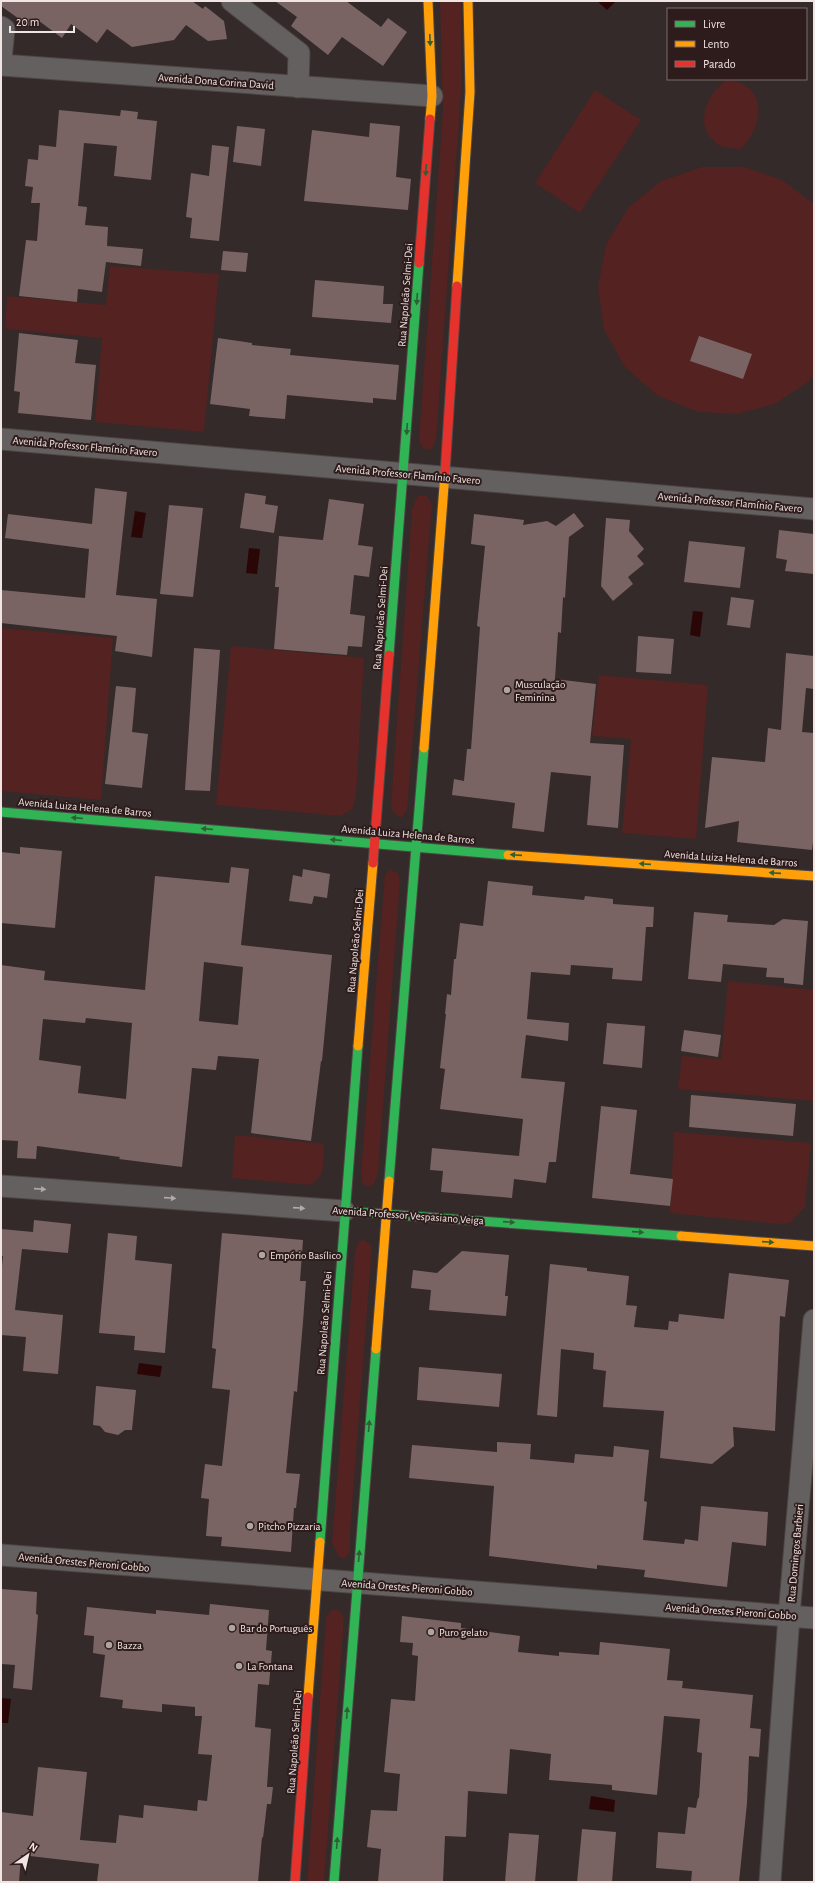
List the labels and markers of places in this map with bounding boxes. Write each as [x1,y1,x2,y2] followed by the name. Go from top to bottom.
[515,679,565,703] place label: Musculação Feminina
[502,685,512,695] marker: Musculação Feminina
[257,1250,267,1260] marker: Empório Basílico
[270,1250,341,1261] place label: Empório Basílico
[245,1521,255,1531] marker: Pitcho Pizzaria
[258,1521,321,1532] place label: Pitcho Pizzaria
[227,1623,237,1633] marker: Bar do Português
[240,1623,312,1634] place label: Bar do Português
[426,1627,436,1637] marker: Puro gelato
[439,1627,488,1638] place label: Puro gelato
[104,1640,114,1650] marker: Bazza
[117,1640,142,1651] place label: Bazza
[234,1661,244,1671] marker: La Fontana
[247,1661,293,1672] place label: La Fontana

